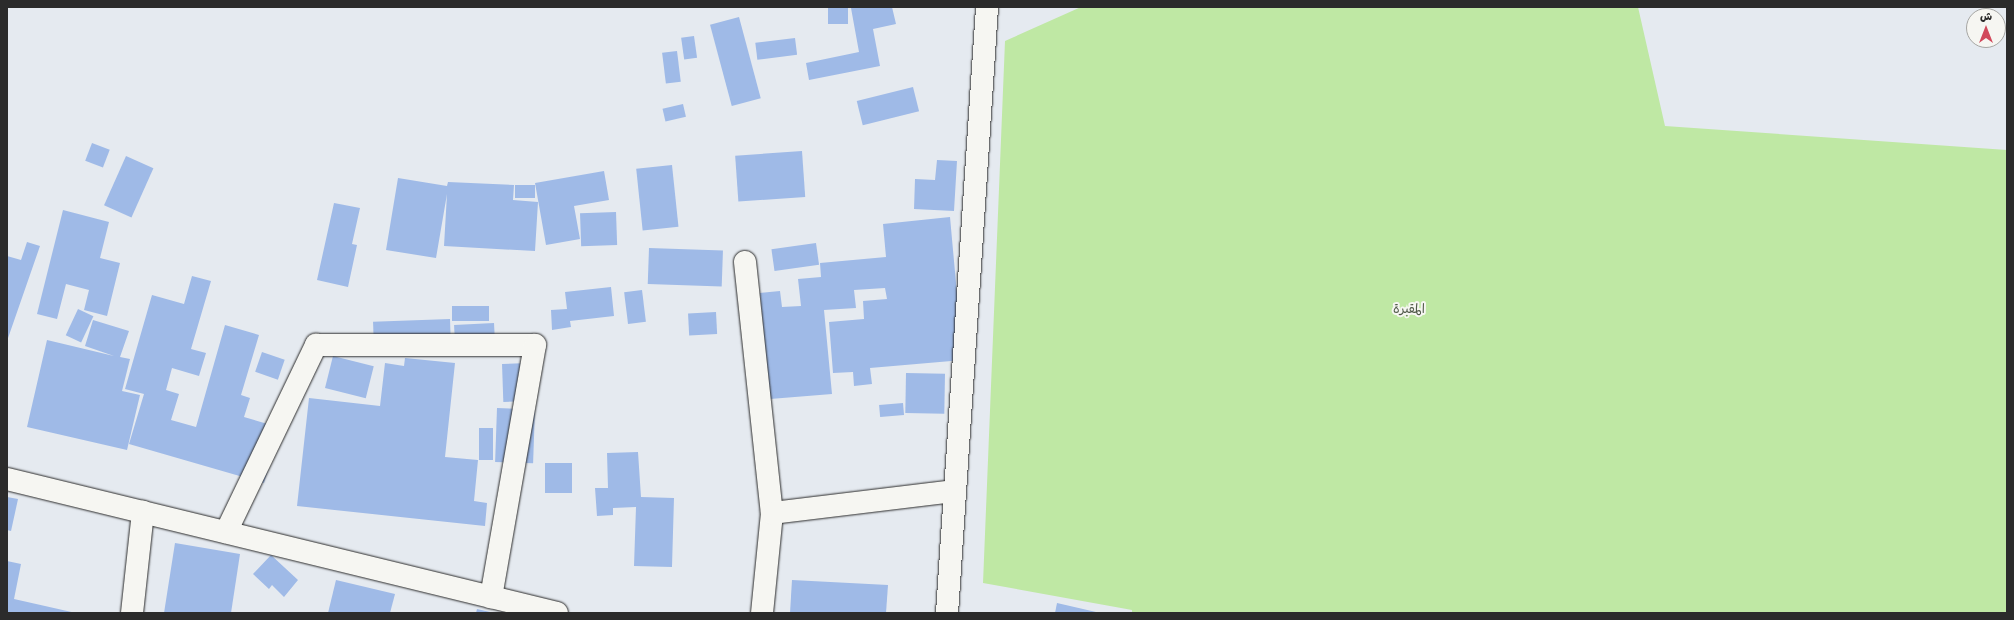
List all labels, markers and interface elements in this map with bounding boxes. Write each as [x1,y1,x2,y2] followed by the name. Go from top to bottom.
[1966,8,2006,48] north arrow
[1980,10,1992,23] text: ش
[1393,301,1425,317] park label: المقبرة

